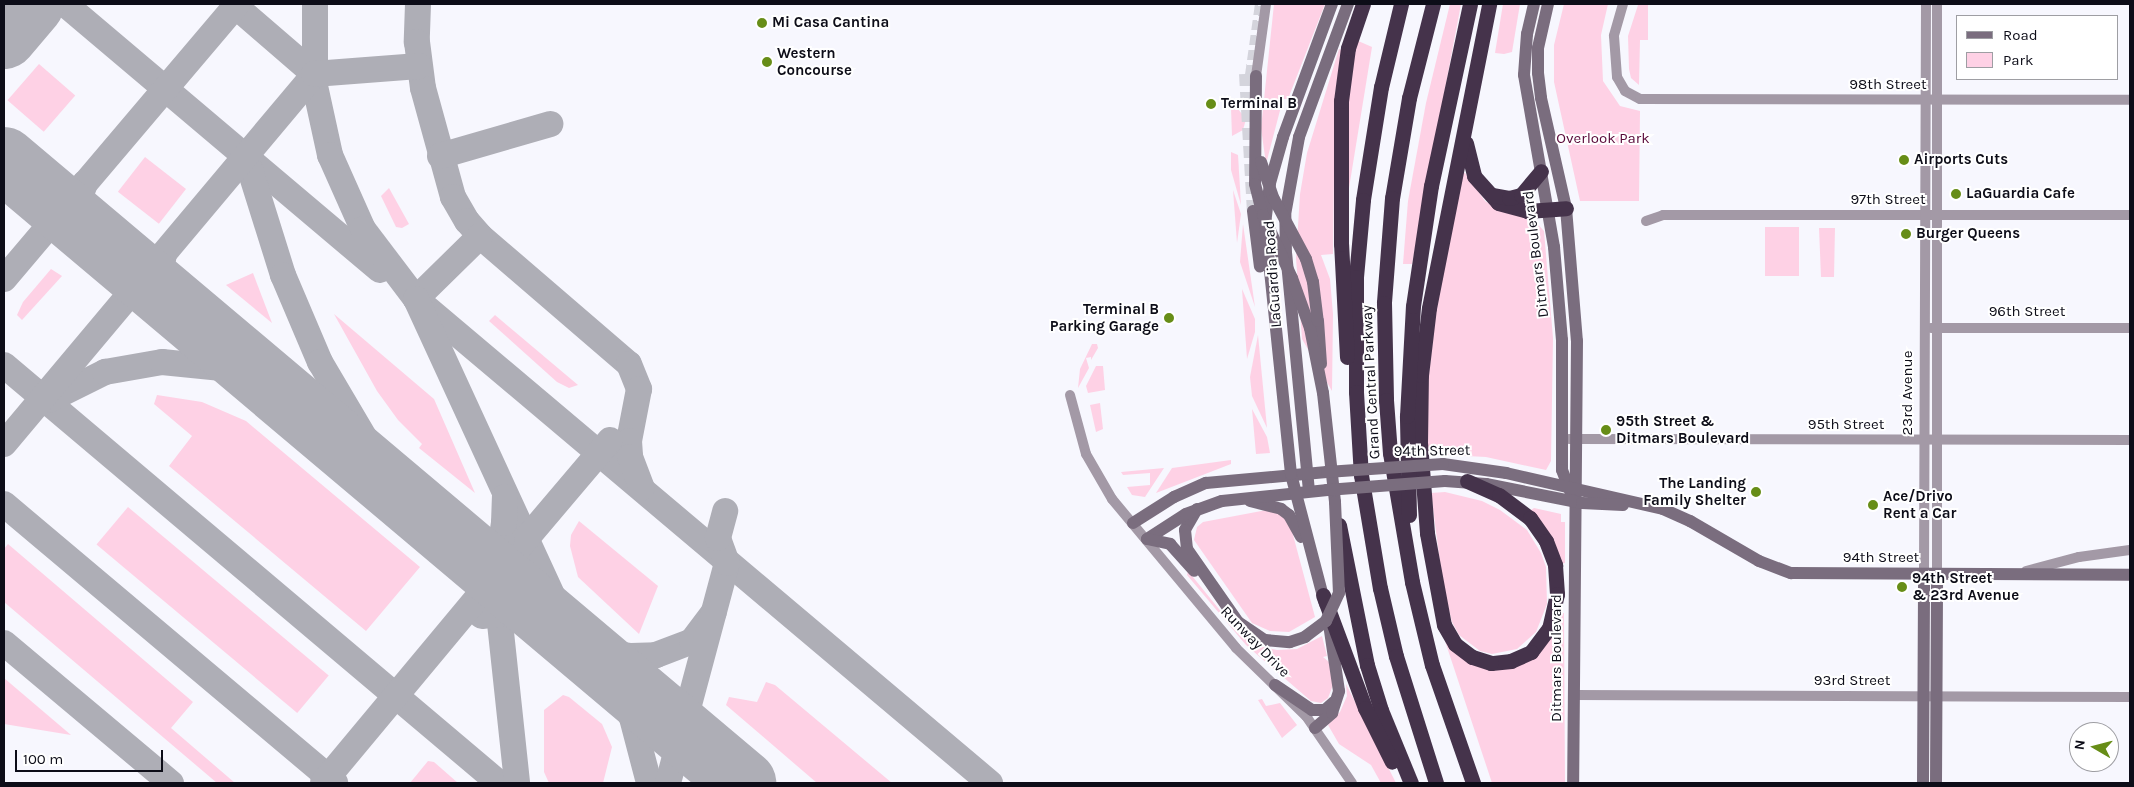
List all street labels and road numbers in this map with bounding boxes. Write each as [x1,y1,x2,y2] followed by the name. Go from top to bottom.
[1849,76,1927,94] street label: 98th Street
[1519,189,1553,319] street label: Ditmars Boulevard
[1850,191,1926,209] street label: 97th Street
[1260,220,1286,328] street label: LaGuardia Road
[1989,303,2065,321] street label: 96th Street
[1358,304,1384,460] street label: Grand Central Parkway
[1899,351,1917,435] street label: 23rd Avenue
[1808,416,1884,434] street label: 95th Street
[1394,441,1470,461] street label: 94th Street
[1843,549,1919,567] street label: 94th Street
[1548,594,1566,722] street label: Ditmars Boulevard
[1217,603,1293,681] street label: Runway Drive
[1814,672,1890,690] street label: 93rd Street

